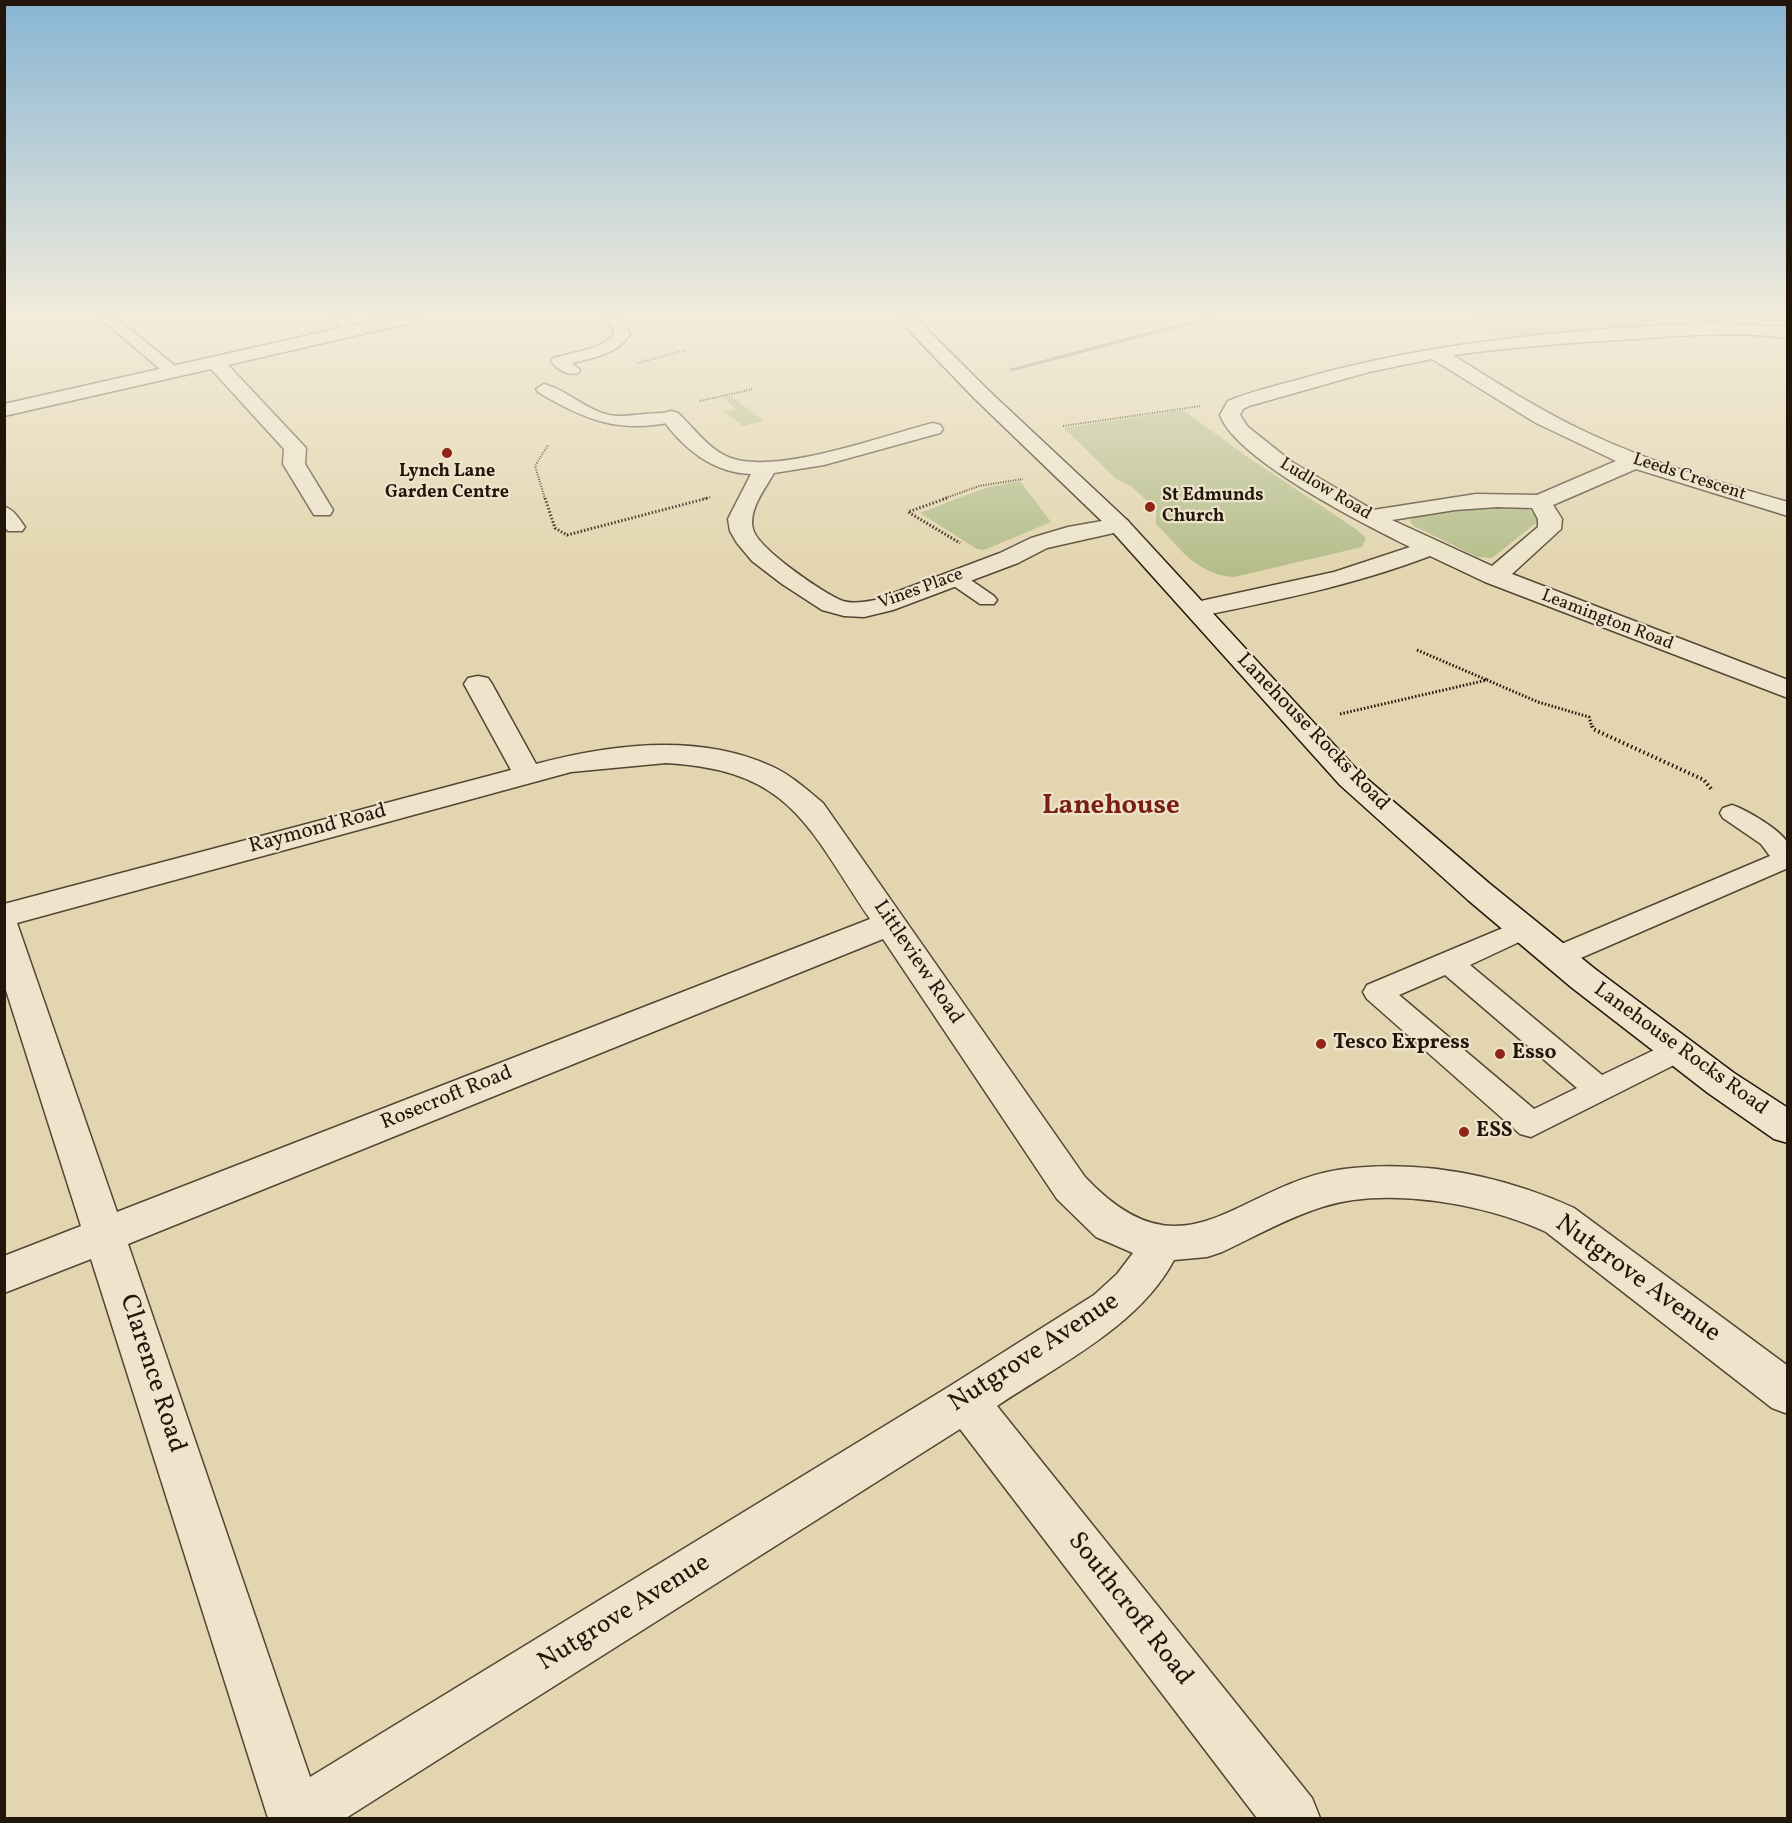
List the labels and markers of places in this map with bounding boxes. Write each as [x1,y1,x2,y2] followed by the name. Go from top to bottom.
[440,446,454,460] marker: Lynch Lane Garden Centre
[385,462,509,504] place label: Lynch Lane Garden Centre
[1162,486,1264,528] place label: St Edmunds Church
[1143,500,1157,514] marker: St Edmunds Church
[1333,1031,1470,1057] place label: Tesco Express
[1314,1037,1328,1051] marker: Tesco Express
[1512,1041,1557,1067] place label: Esso
[1493,1047,1507,1061] marker: Esso
[1476,1119,1513,1145] place label: ESS
[1457,1125,1471,1139] marker: ESS

